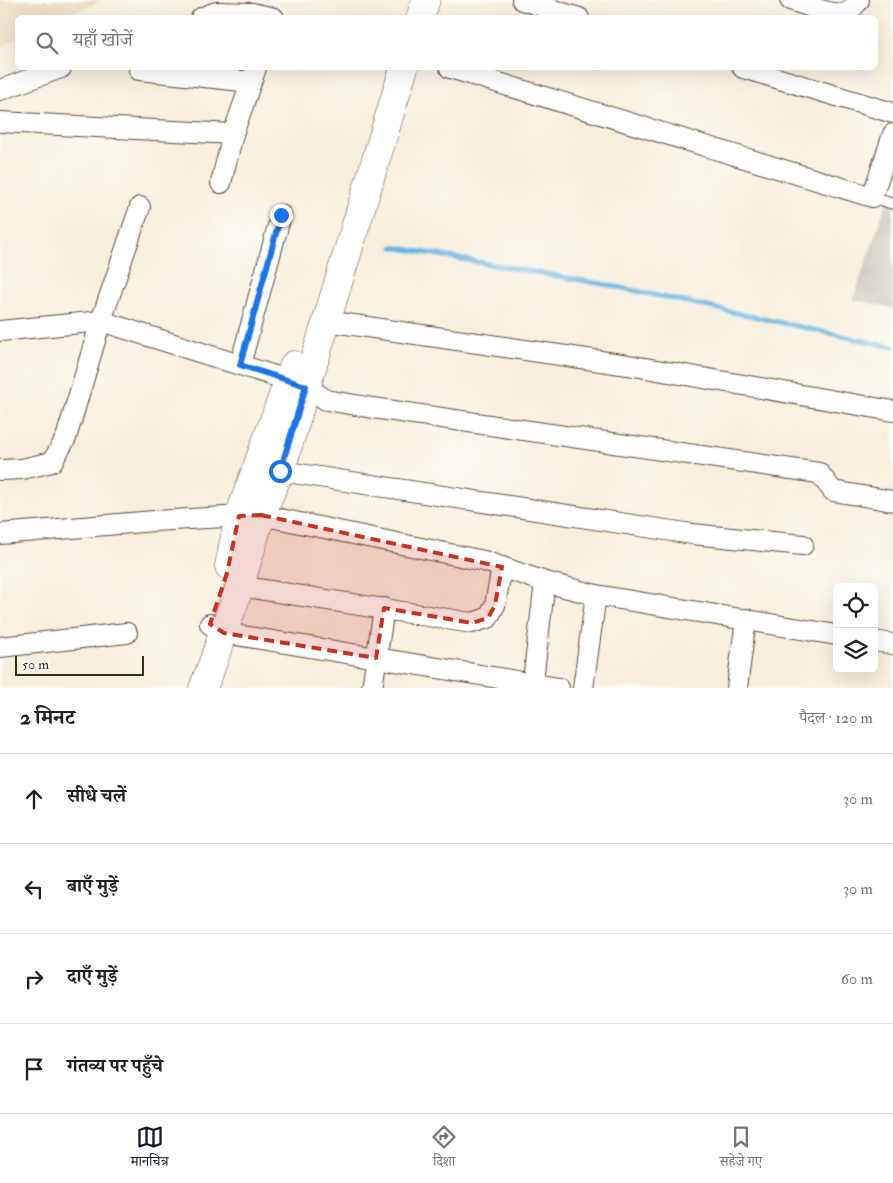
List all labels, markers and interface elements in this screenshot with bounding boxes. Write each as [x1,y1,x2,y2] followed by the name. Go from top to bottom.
[15,15,878,70] search box
[73,28,133,52] text: यहाँ खोजें
[33,29,61,57] icon: search
[270,204,293,227] route end
[269,460,292,483] route start
[833,583,878,673] map controls
[833,583,878,628] button: locate
[833,628,878,673] button: layers
[15,653,144,676] scale bar
[22,656,49,673] text: 50 m
[20,704,75,731] text: 2 मिनट
[799,708,873,728] text: पैदल · 120 m
[67,784,126,808] text: सीधे चलें
[20,785,48,813] icon: ahead
[843,789,873,809] text: 30 m
[67,874,118,898] text: बाएँ मुड़ें
[20,875,48,903] icon: left
[843,879,873,899] text: 30 m
[67,964,118,988] text: दाएँ मुड़ें
[20,965,48,993] icon: right
[841,969,873,989] text: 60 m
[67,1054,163,1078] text: गंतव्य पर पहुँचे
[20,1055,48,1083] icon: arrive
[131,1123,169,1175] tab: मानचित्र
[430,1123,458,1175] tab: दिशा
[720,1123,762,1175] tab: सहेजे गए

